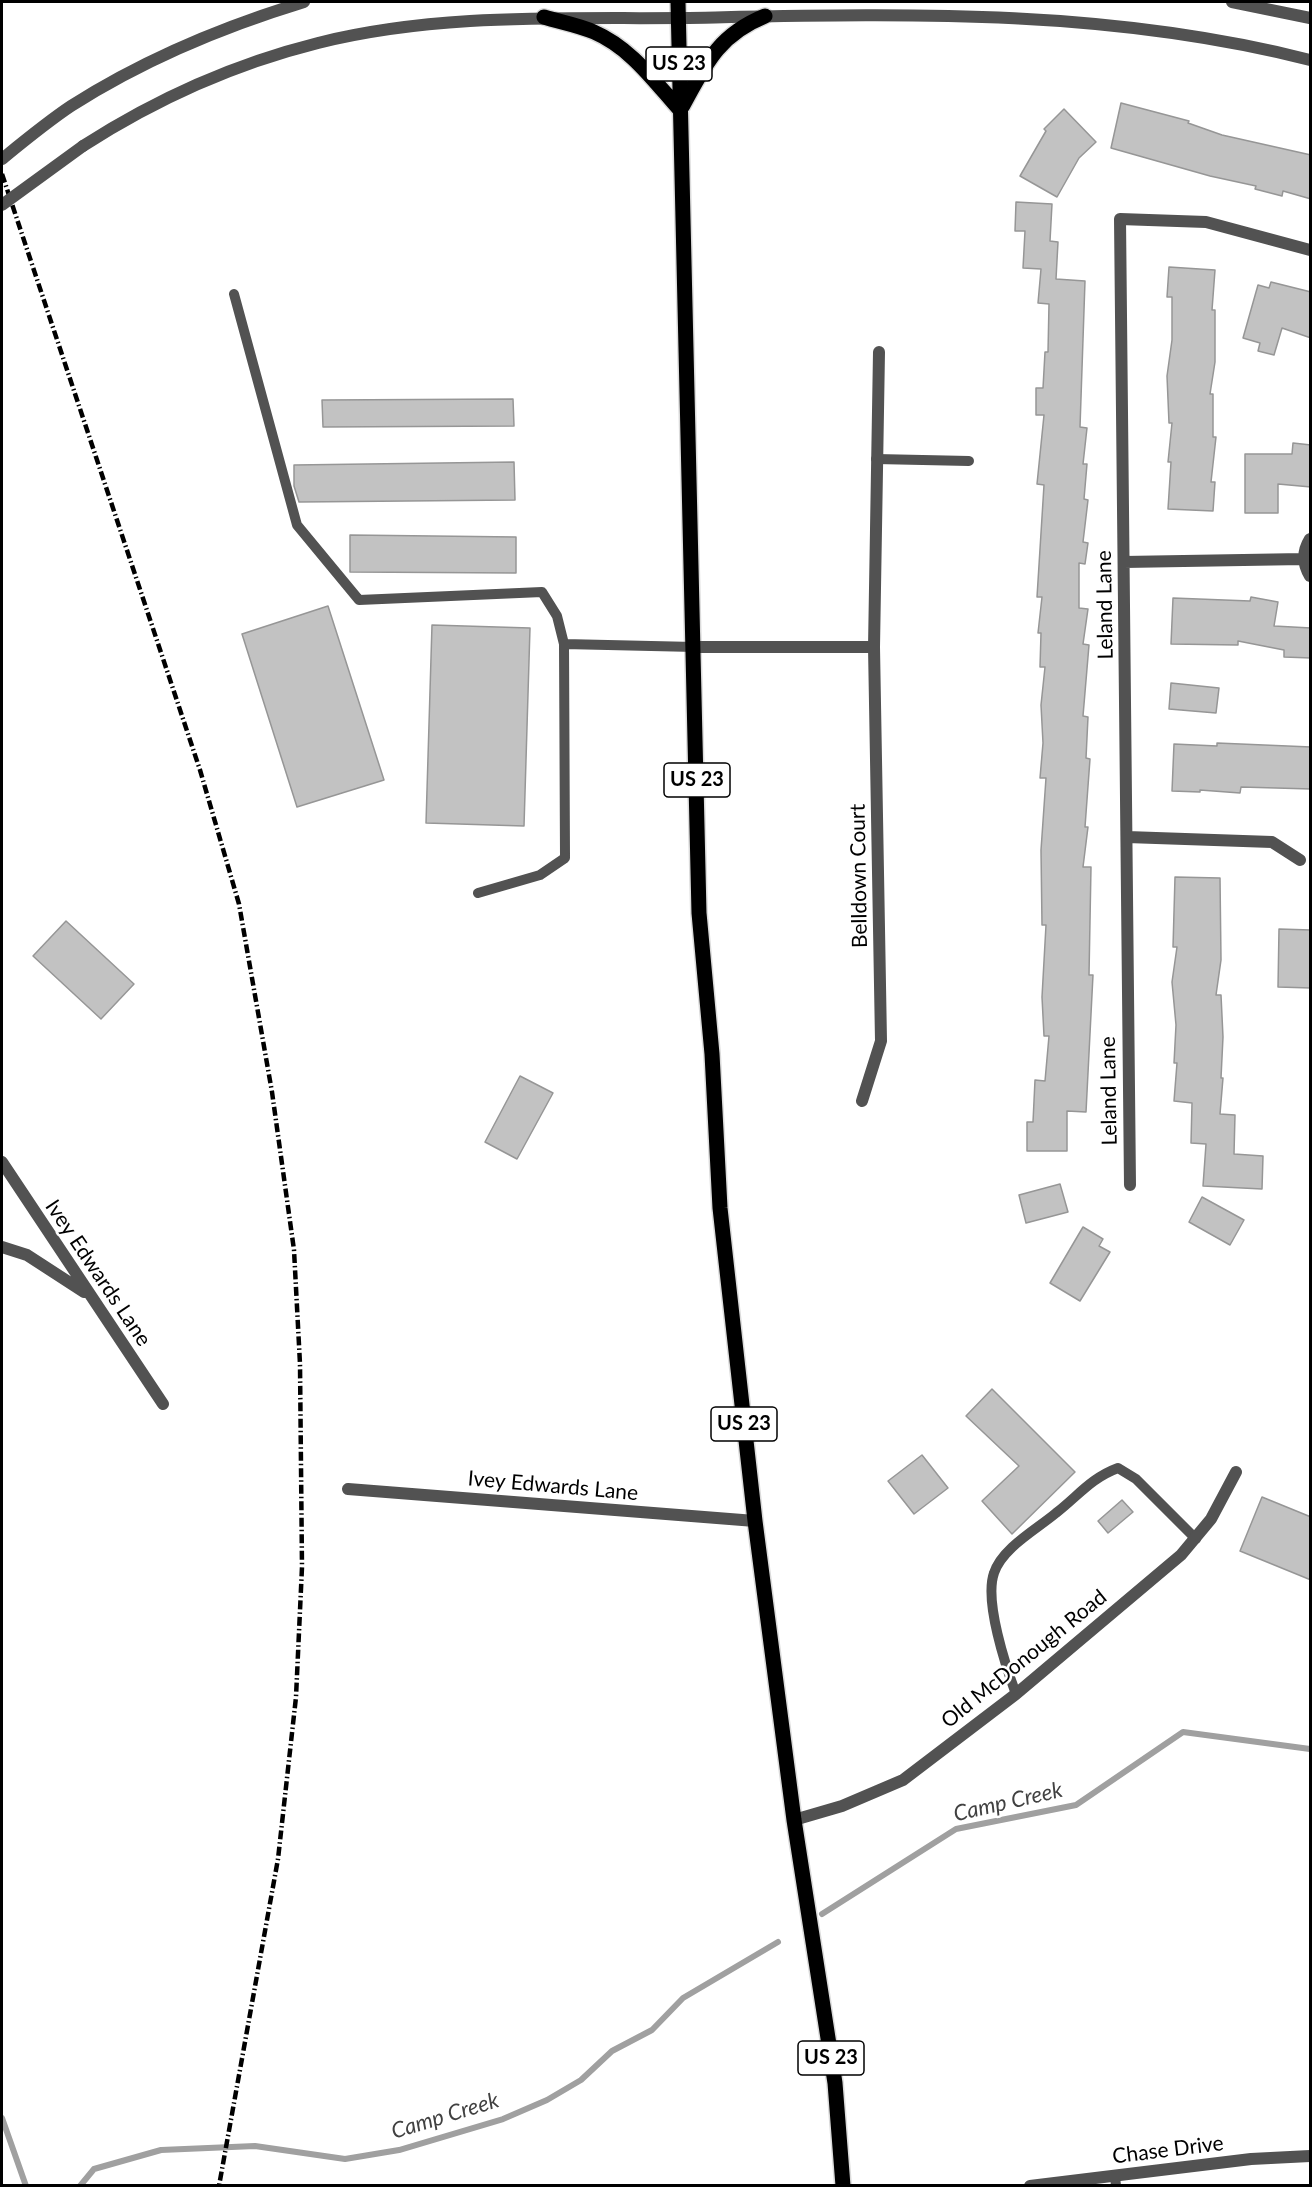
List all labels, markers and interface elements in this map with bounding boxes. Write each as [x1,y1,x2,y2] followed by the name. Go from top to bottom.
[646,47,712,81] road number: US 23
[1091,550,1119,660] street label: Leland Lane
[664,763,730,797] road number: US 23
[845,804,873,948] street label: Belldown Court
[1095,1036,1123,1146] street label: Leland Lane
[40,1195,156,1351] street label: Ivey Edwards Lane
[711,1407,777,1441] road number: US 23
[467,1466,639,1506] street label: Ivey Edwards Lane
[936,1585,1112,1733] street label: Old McDonough Road
[951,1777,1065,1827] water label: Camp Creek
[798,2041,864,2075] road number: US 23
[388,2087,502,2145] water label: Camp Creek
[1111,2131,1225,2169] street label: Chase Drive

